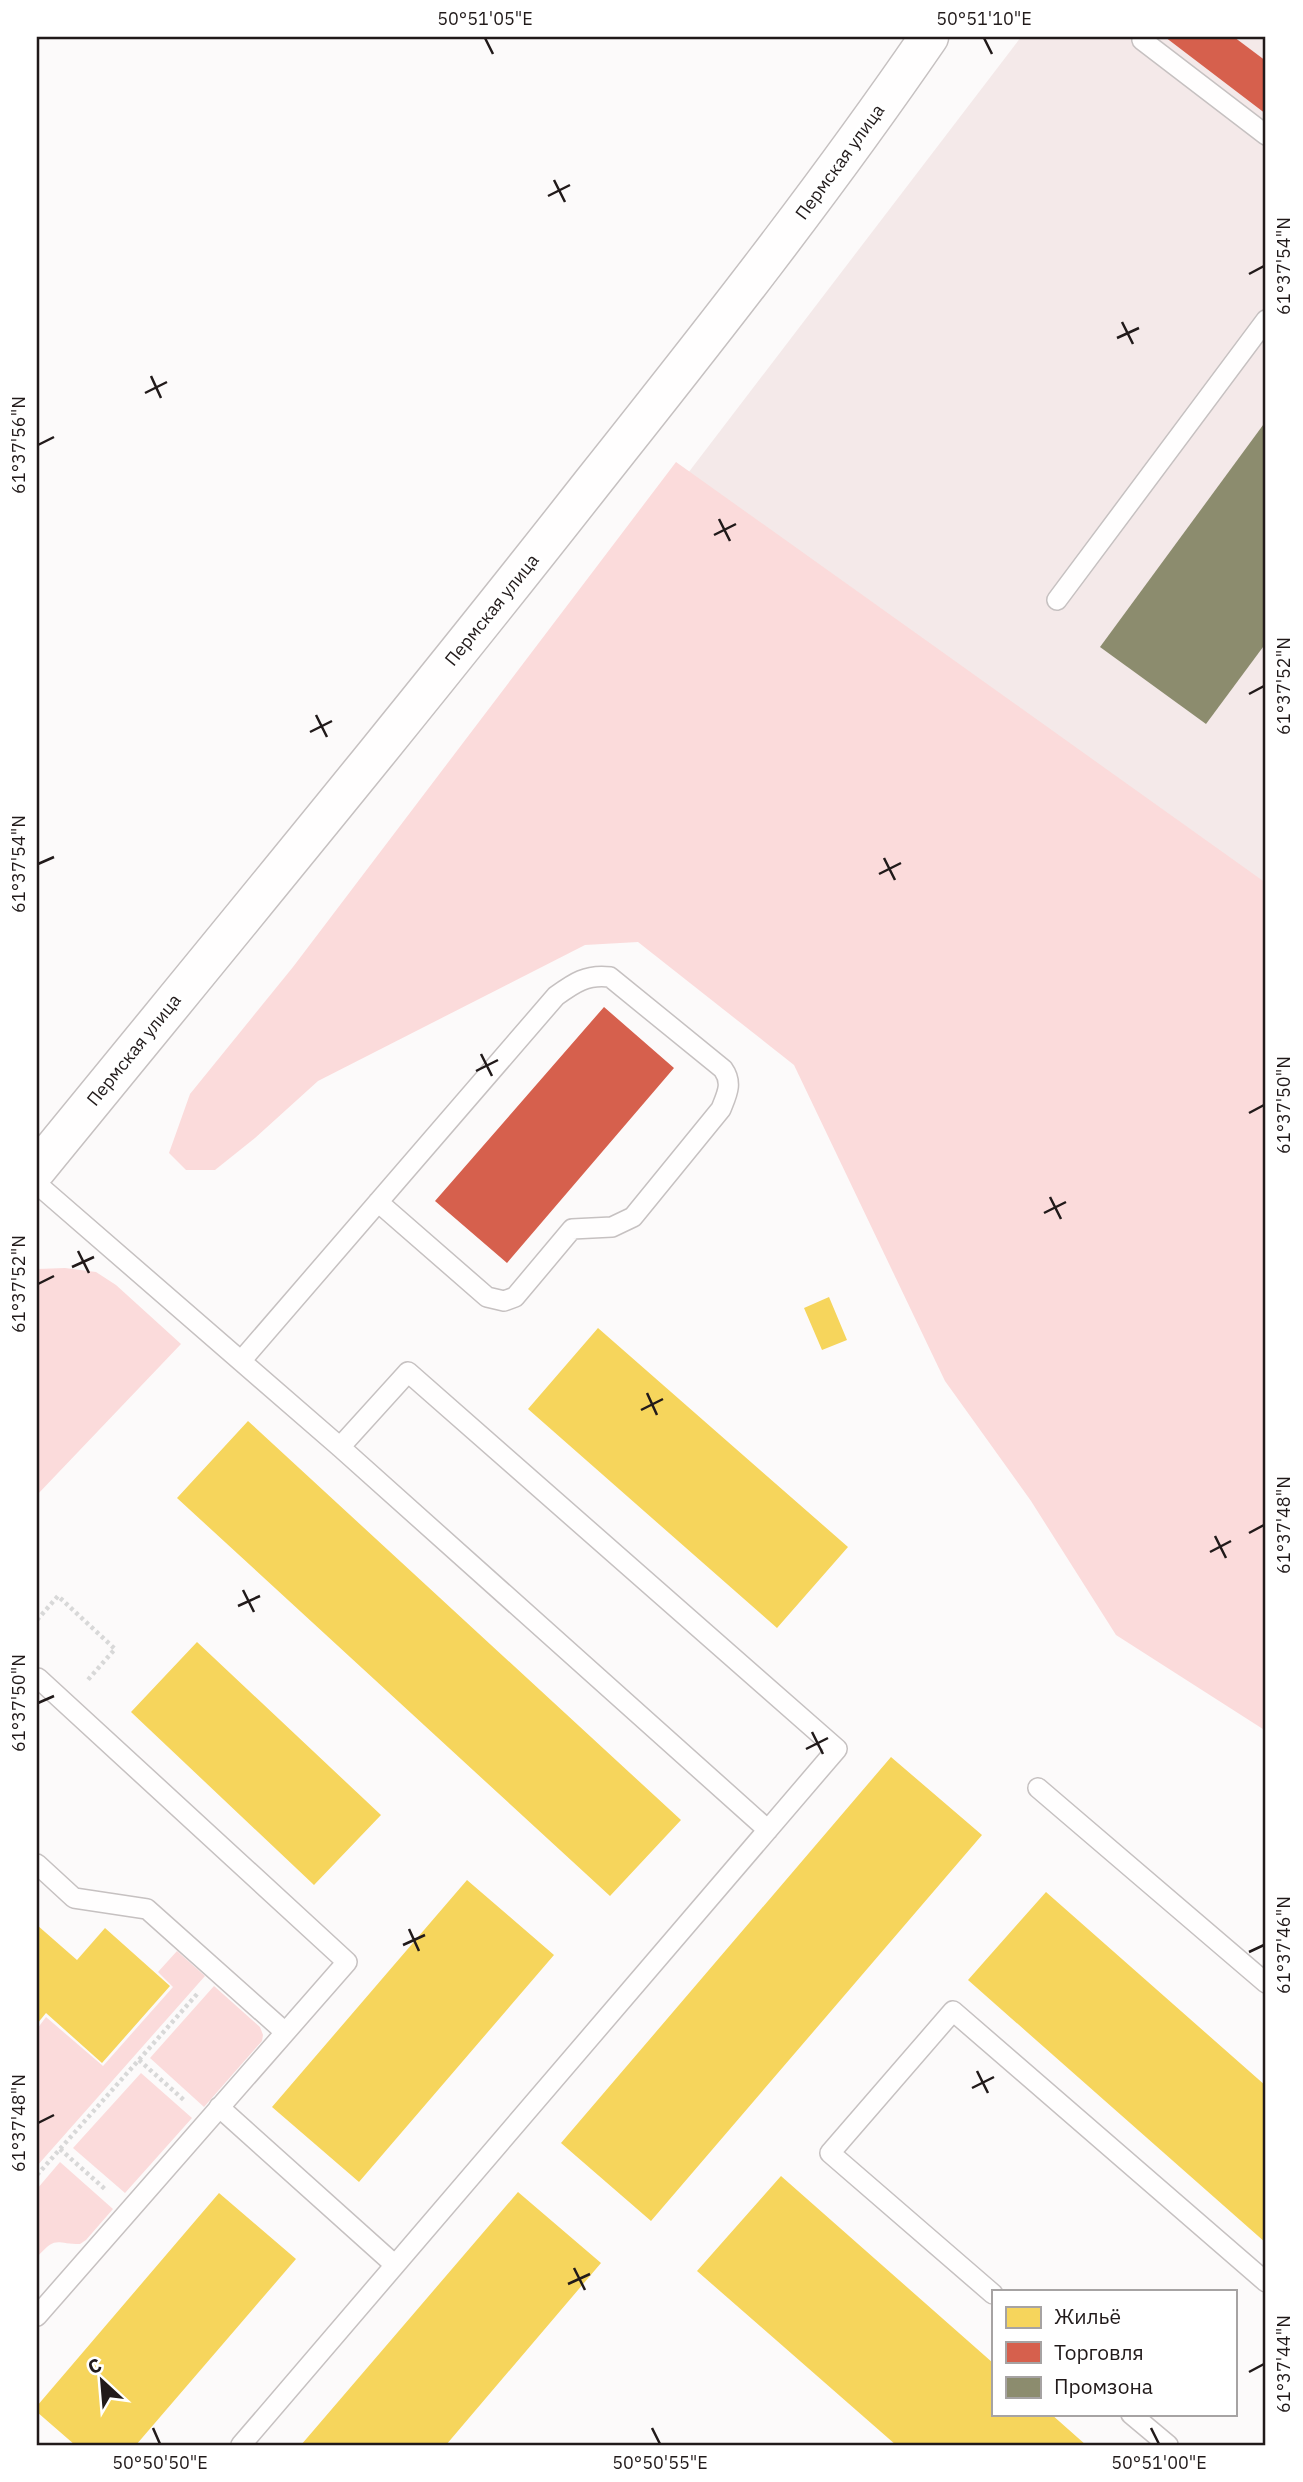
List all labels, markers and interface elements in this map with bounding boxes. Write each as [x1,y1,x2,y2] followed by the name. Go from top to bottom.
[437,7,533,30] text: 50°51'05"E
[936,7,1032,30] text: 50°51'10"E
[790,99,890,224] street label: Пермская улица
[1272,217,1295,315] text: 61°37'54"N
[7,396,30,494] text: 61°37'56"N
[439,549,544,670] street label: Пермская улица
[1272,637,1295,735] text: 61°37'52"N
[7,815,30,913] text: 61°37'54"N
[81,989,186,1110] street label: Пермская улица
[1272,1056,1295,1154] text: 61°37'50"N
[7,1235,30,1333] text: 61°37'52"N
[1272,1476,1295,1574] text: 61°37'48"N
[7,1654,30,1752] text: 61°37'50"N
[1272,1896,1295,1994] text: 61°37'46"N
[7,2074,30,2172] text: 61°37'48"N
[992,2290,1236,2416] legend
[1054,2302,1121,2330] text: Жильё
[1272,2315,1295,2413] text: 61°37'44"N
[1054,2338,1144,2366] text: Торговля
[66,2346,136,2416] north arrow
[84,2352,105,2379] text: С
[1054,2372,1153,2400] text: Промзона
[112,2451,208,2474] text: 50°50'50"E
[612,2451,708,2474] text: 50°50'55"E
[1111,2451,1207,2474] text: 50°51'00"E

